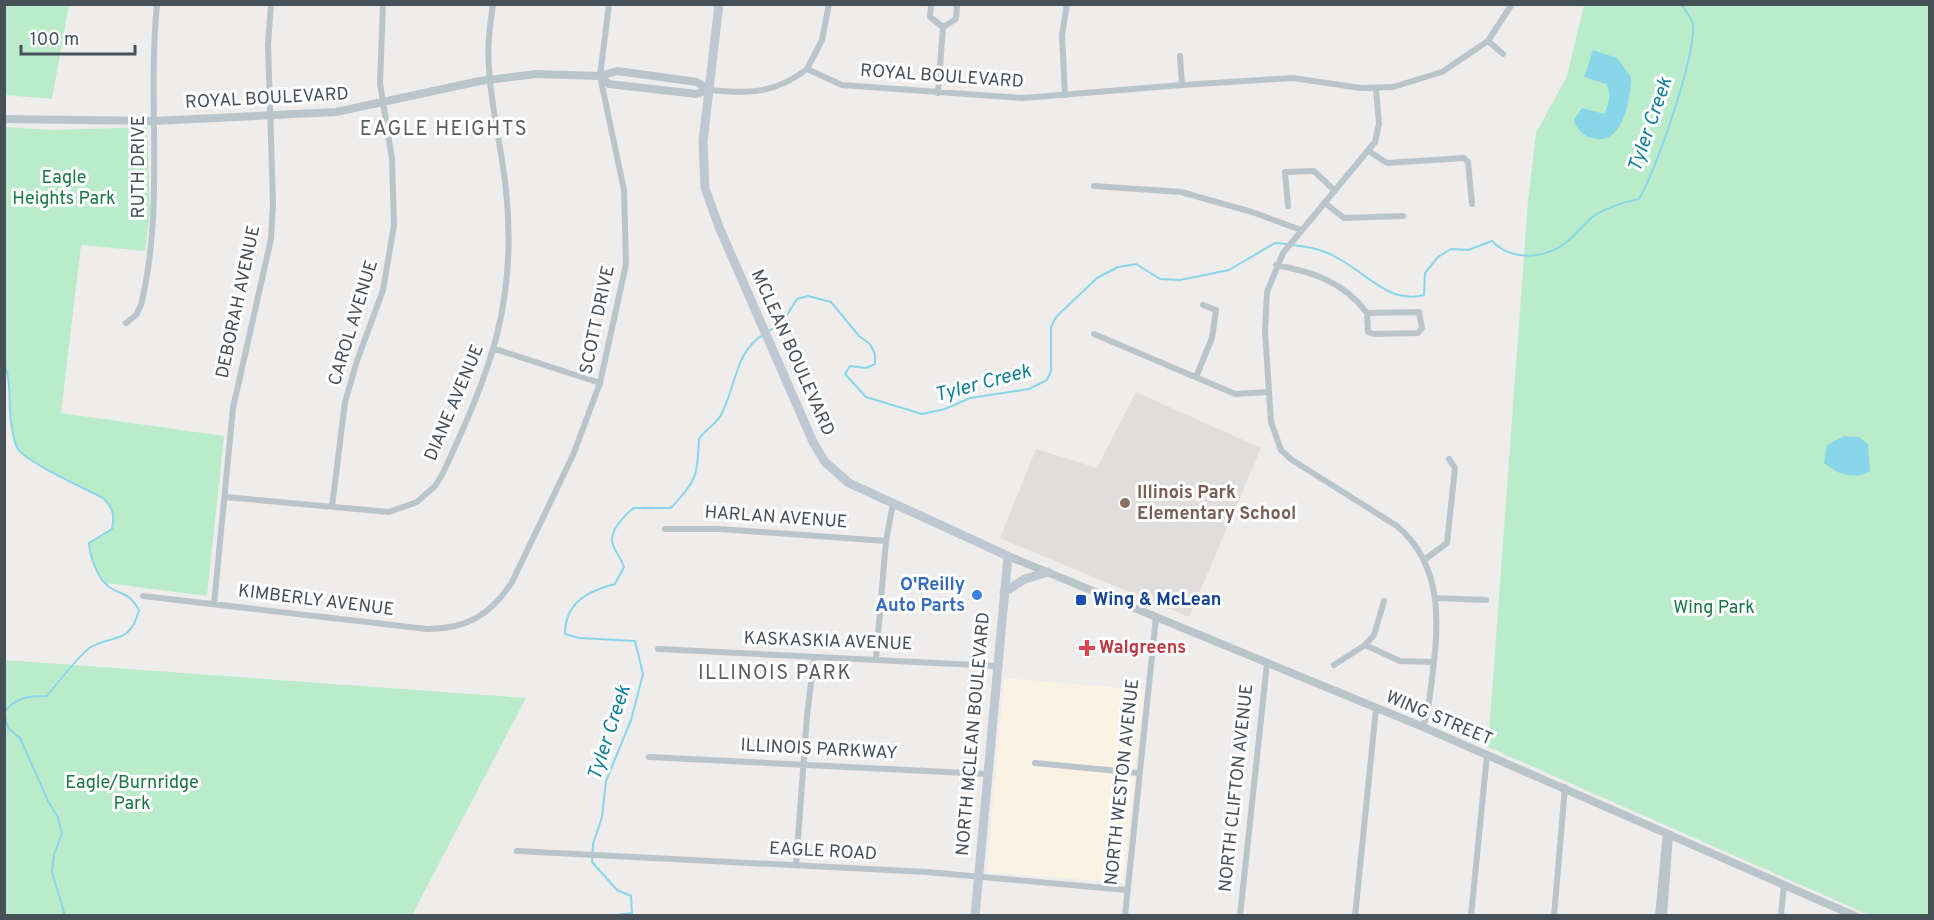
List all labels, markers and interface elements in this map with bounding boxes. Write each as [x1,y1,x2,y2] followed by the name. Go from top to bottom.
[21,18,135,56] scale bar
[30,29,79,52] text: 100 m
[859,60,1025,94] street label: ROYAL BOULEVARD
[1623,73,1680,176] water label: Tyler Creek
[184,83,350,115] street label: ROYAL BOULEVARD
[128,116,151,218] street label: RUTH DRIVE
[360,117,528,143] district label: EAGLE HEIGHTS
[12,167,116,211] park label: Eagle Heights Park
[212,223,266,381] street label: DEBORAH AVENUE
[324,257,384,389] street label: CAROL AVENUE
[575,264,621,376] street label: SCOTT DRIVE
[745,266,839,440] street label: MCLEAN BOULEVARD
[420,341,490,465] street label: DIANE AVENUE
[932,358,1035,409] water label: Tyler Creek
[1137,482,1296,526] place label: Illinois Park Elementary School
[1118,496,1132,510] marker: Illinois Park Elementary School
[704,502,848,534] street label: HARLAN AVENUE
[875,574,965,618] place label: O'Reilly Auto Parts
[237,580,395,622] street label: KIMBERLY AVENUE
[970,588,984,602] marker: O'Reilly Auto Parts
[1093,589,1222,612] place label: Wing & McLean
[1074,593,1088,607] marker: Wing & McLean
[1673,597,1755,620] park label: Wing Park
[952,611,996,857] street label: NORTH MCLEAN BOULEVARD
[743,628,913,656] street label: KASKASKIA AVENUE
[1099,637,1186,660] place label: Walgreens
[1080,641,1094,655] marker: Walgreens
[698,661,852,687] district label: ILLINOIS PARK
[1101,677,1145,887] street label: NORTH WESTON AVENUE
[582,681,638,784] water label: Tyler Creek
[1215,683,1259,893] street label: NORTH CLIFTON AVENUE
[1382,686,1496,752] street label: WING STREET
[740,734,898,766] street label: ILLINOIS PARKWAY
[65,772,199,816] park label: Eagle/Burnridge Park
[768,838,878,866] street label: EAGLE ROAD

